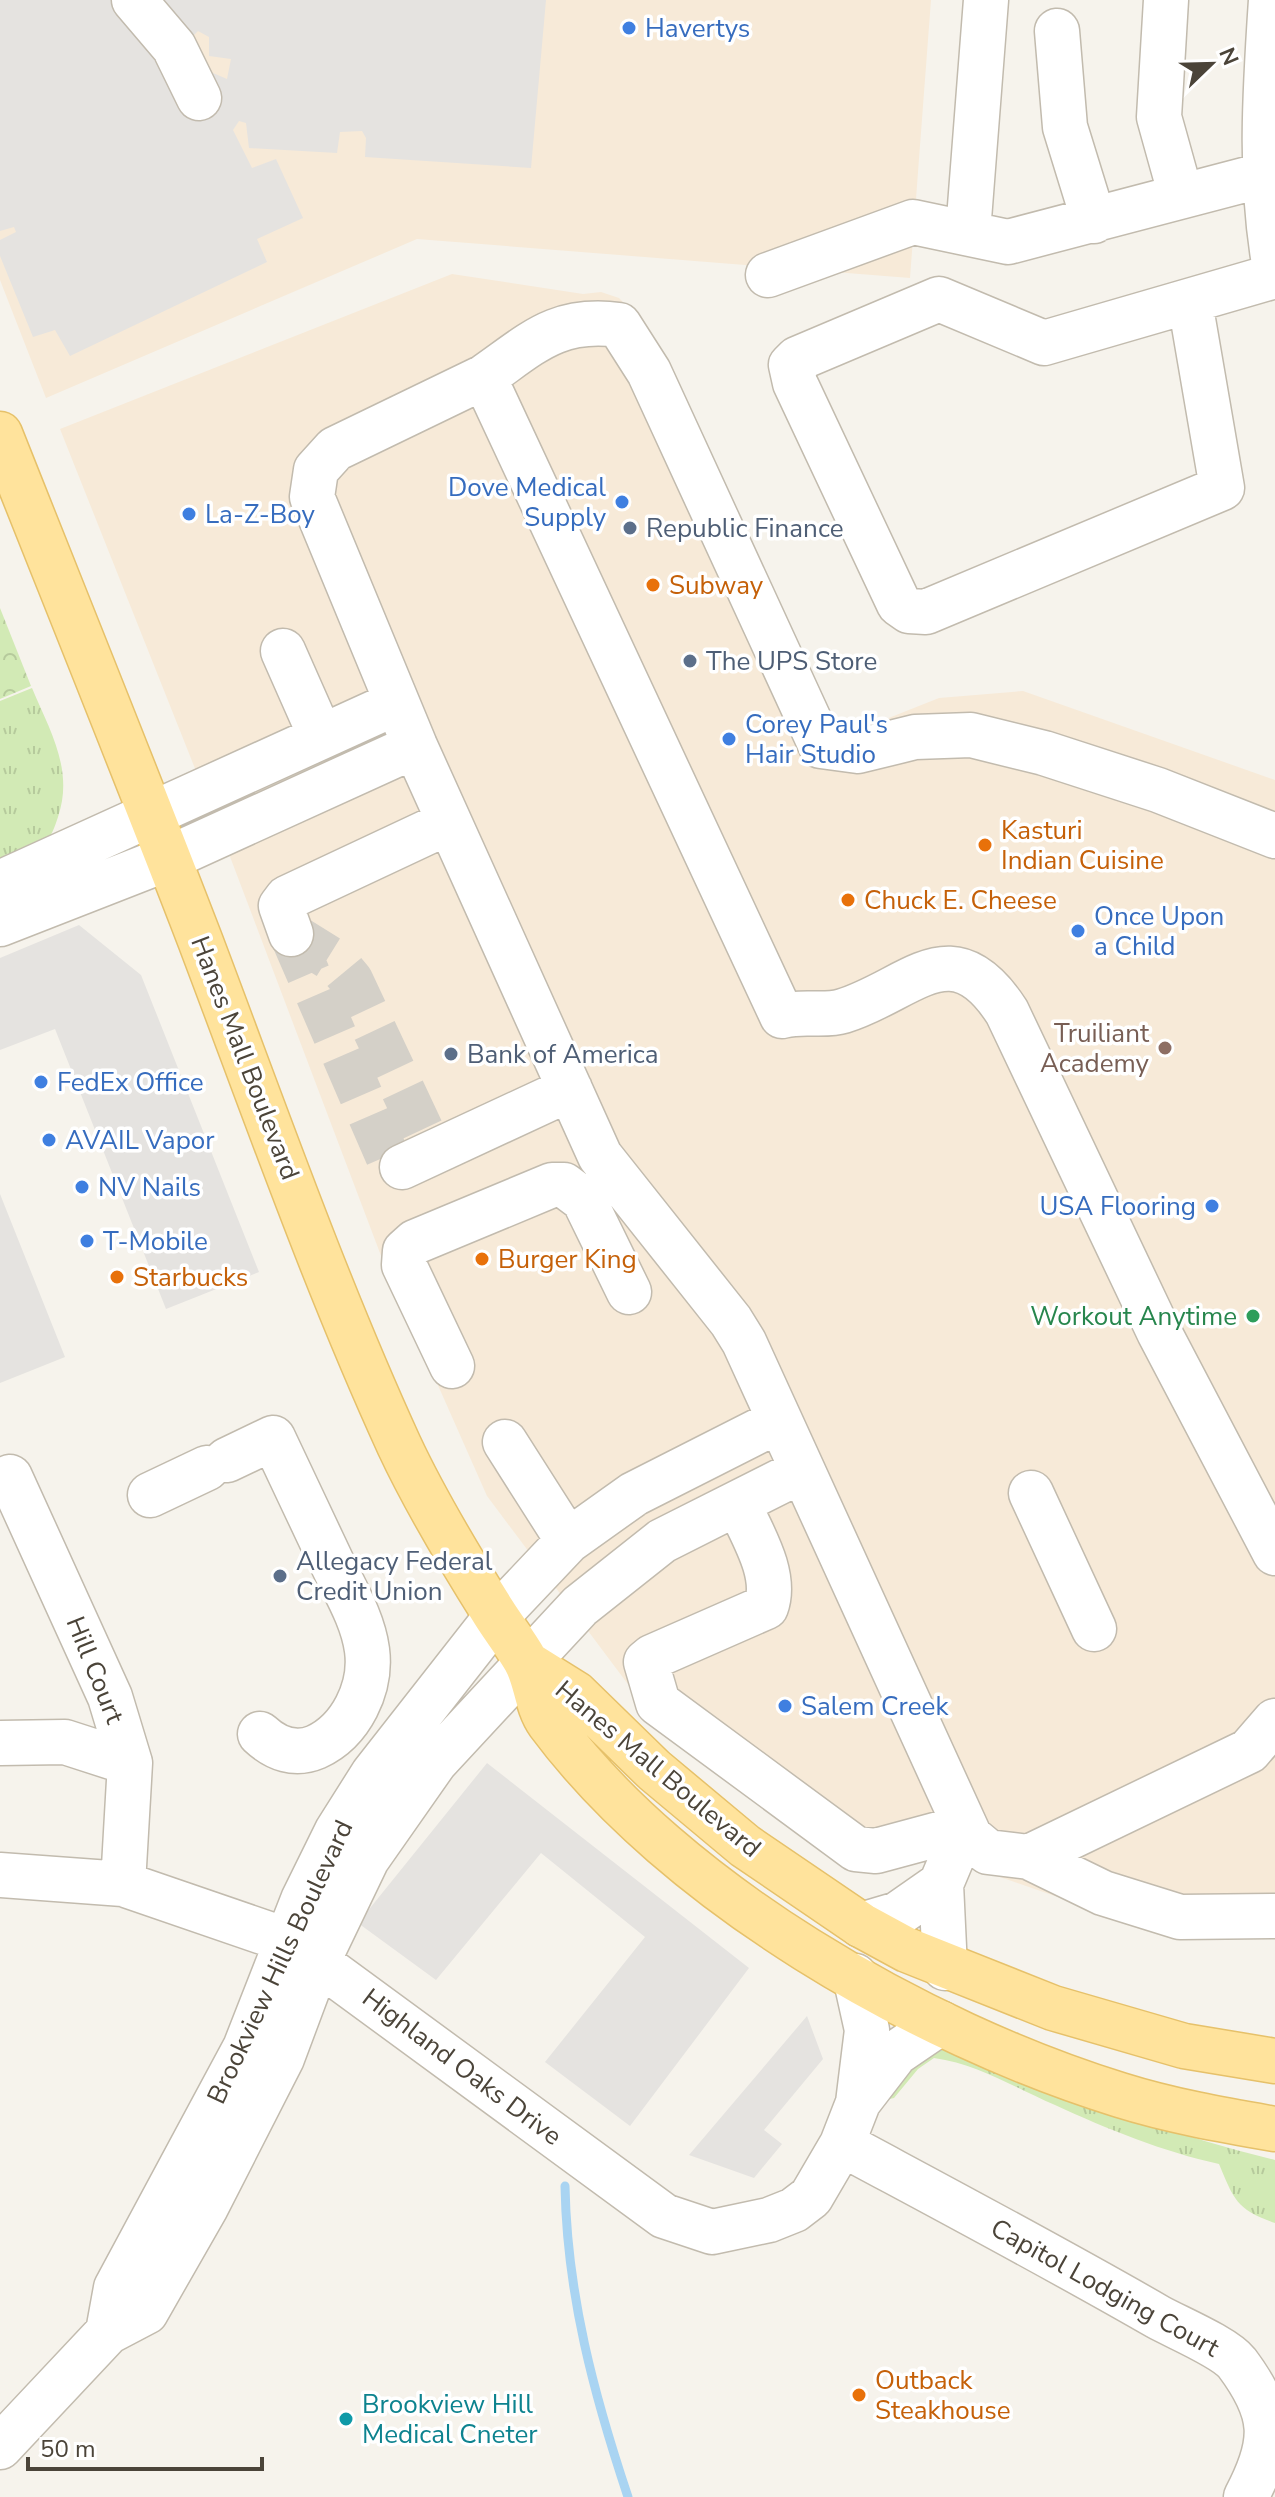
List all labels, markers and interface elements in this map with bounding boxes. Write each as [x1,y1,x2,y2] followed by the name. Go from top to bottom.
[645,11,750,46] place label: Havertys
[620,19,638,37] marker: Havertys
[1171,24,1251,104] north arrow
[1211,43,1246,70] text: N
[448,470,607,535] place label: Dove Medical Supply
[613,493,631,511] marker: Dove Medical Supply
[205,497,316,532] place label: La-Z-Boy
[180,505,198,523] marker: La-Z-Boy
[646,511,844,546] place label: Republic Finance
[621,519,639,537] marker: Republic Finance
[669,568,764,603] place label: Subway
[644,576,662,594] marker: Subway
[706,644,877,679] place label: The UPS Store
[681,652,699,670] marker: The UPS Store
[745,707,888,772] place label: Corey Paul's Hair Studio
[720,730,738,748] marker: Corey Paul's Hair Studio
[1001,813,1164,878] place label: Kasturi Indian Cuisine
[976,836,994,854] marker: Kasturi Indian Cuisine
[864,883,1057,918] place label: Chuck E. Cheese
[839,891,857,909] marker: Chuck E. Cheese
[1094,899,1224,964] place label: Once Upon a Child
[1069,922,1087,940] marker: Once Upon a Child
[182,931,308,1185] street label: Hanes Mall Boulevard
[1040,1016,1150,1081] place label: Truiliant Academy
[467,1037,659,1072] place label: Bank of America
[1156,1039,1174,1057] marker: Truiliant Academy
[442,1045,460,1063] marker: Bank of America
[57,1065,204,1100] place label: FedEx Office
[32,1073,50,1091] marker: FedEx Office
[65,1123,215,1158] place label: AVAIL Vapor
[40,1131,58,1149] marker: AVAIL Vapor
[98,1170,201,1205] place label: NV Nails
[73,1178,91,1196] marker: NV Nails
[1039,1189,1196,1224] place label: USA Flooring
[1203,1197,1221,1215] marker: USA Flooring
[103,1224,208,1259] place label: T-Mobile
[78,1232,96,1250] marker: T-Mobile
[498,1242,637,1277] place label: Burger King
[473,1250,491,1268] marker: Burger King
[133,1260,248,1295] place label: Starbucks
[108,1268,126,1286] marker: Starbucks
[1030,1299,1237,1334] place label: Workout Anytime
[1244,1307,1262,1325] marker: Workout Anytime
[296,1544,493,1609] place label: Allegacy Federal Credit Union
[271,1567,289,1585] marker: Allegacy Federal Credit Union
[58,1611,133,1730] street label: Hill Court
[548,1673,768,1865] street label: Hanes Mall Boulevard
[801,1689,949,1724] place label: Salem Creek
[776,1697,794,1715] marker: Salem Creek
[199,1815,361,2109] street label: Brookview Hills Boulevard
[355,1980,569,2154] street label: Highland Oaks Drive
[985,2211,1226,2366] street label: Capitol Lodging Court
[875,2363,1011,2428] place label: Outback Steakhouse
[850,2386,868,2404] marker: Outback Steakhouse
[362,2387,538,2452] place label: Brookview Hill Medical Cneter
[337,2410,355,2428] marker: Brookview Hill Medical Cneter
[28,2421,262,2471] scale bar
[40,2433,96,2465] text: 50 m

